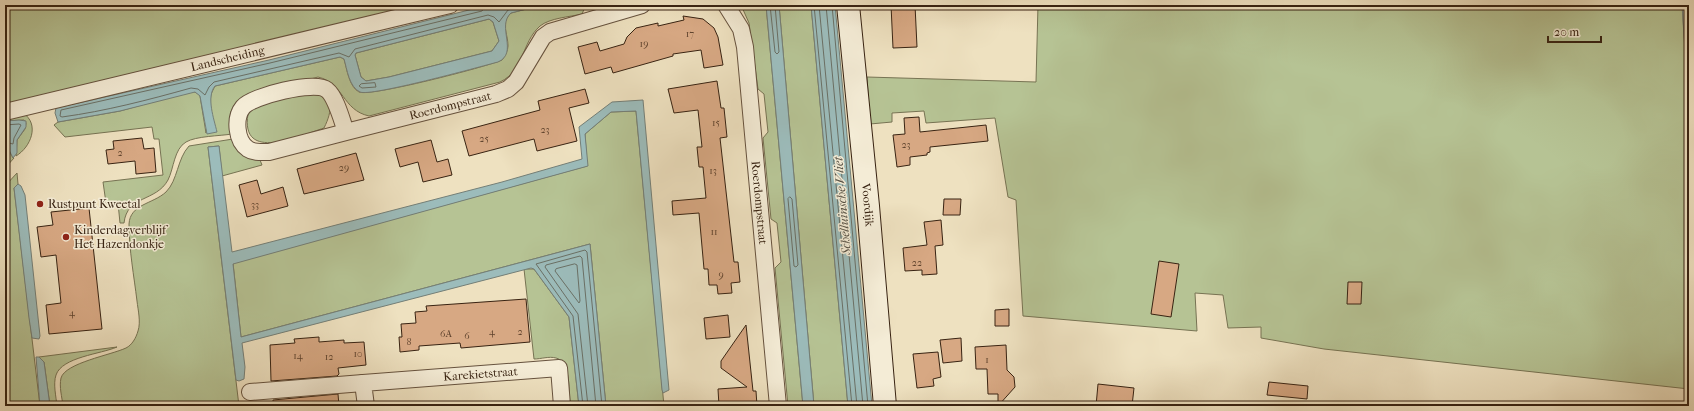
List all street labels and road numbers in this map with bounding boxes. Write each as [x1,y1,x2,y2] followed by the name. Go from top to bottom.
[189,43,267,74] street label: Landscheiding
[408,88,493,123] street label: Roerdompstraat
[748,160,770,246] street label: Roerdompstraat
[859,182,877,228] street label: Voordijk
[443,364,519,384] street label: Karekietstraat

